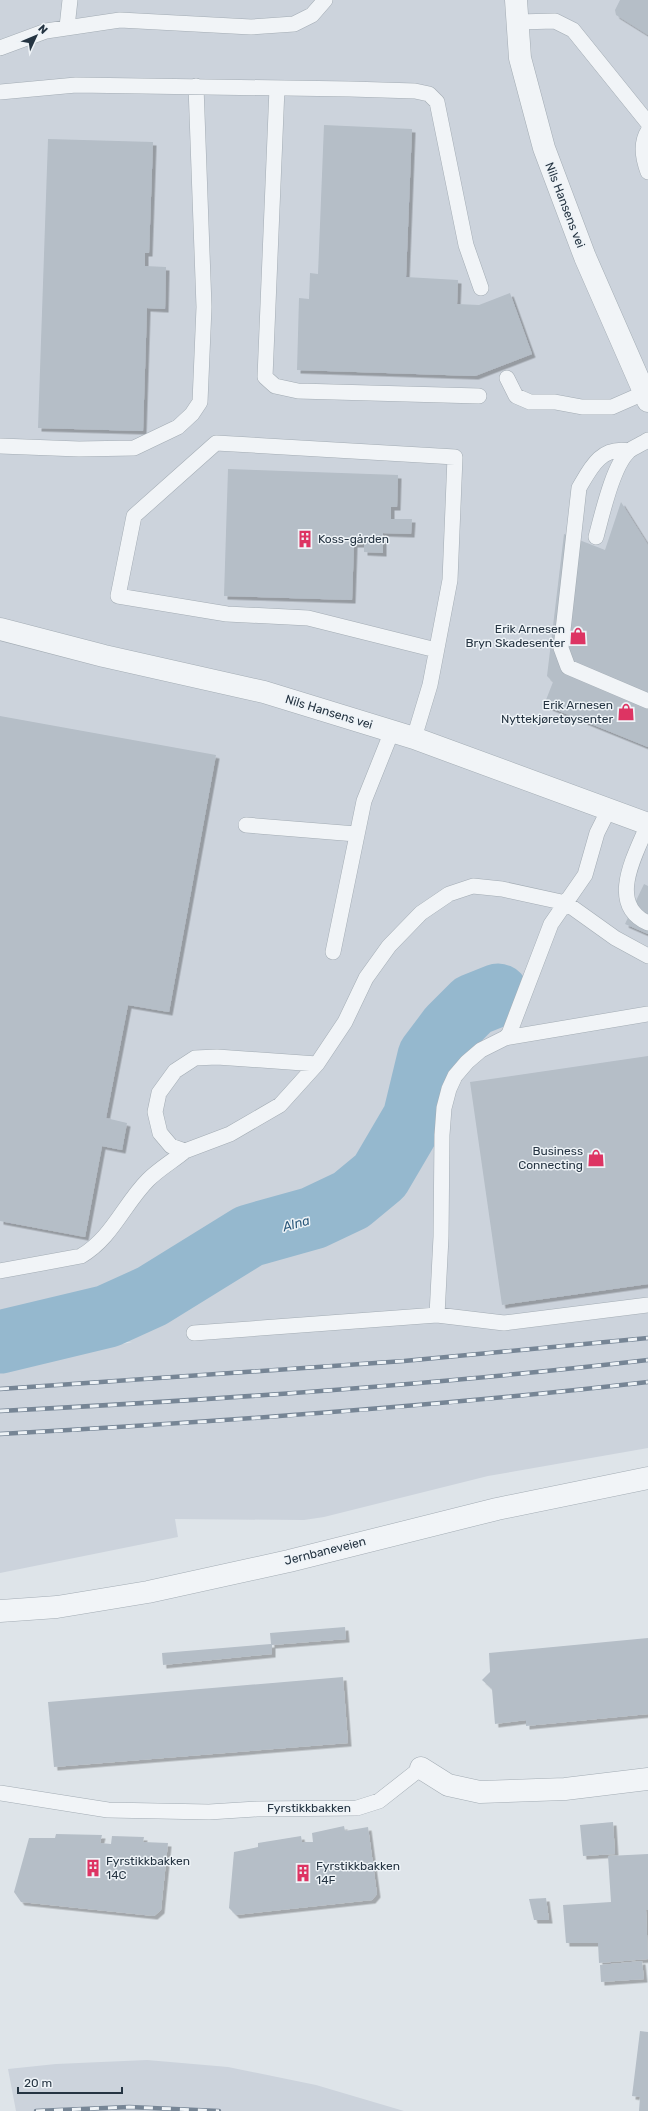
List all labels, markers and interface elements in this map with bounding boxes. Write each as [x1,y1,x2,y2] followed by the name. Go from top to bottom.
[16,16,56,56] north arrow
[35,22,50,37] text: N
[542,160,588,250] street label: Nils Hansens vei
[295,529,315,549] building icon: Koss-gården
[318,532,389,546] place label: Koss-gården
[466,622,565,650] place label: Erik Arnesen Bryn Skadesenter
[568,626,588,646] shop icon: Erik Arnesen Bryn Skadesenter
[284,692,374,732] street label: Nils Hansens vei
[501,698,613,726] place label: Erik Arnesen Nyttekjøretøysenter
[616,702,636,722] shop icon: Erik Arnesen Nyttekjøretøysenter
[518,1144,583,1172] place label: Business Connecting
[586,1148,606,1168] shop icon: Business Connecting
[280,1212,312,1235] water label: Alna
[283,1534,367,1568] street label: Jernbaneveien
[267,1801,351,1815] street label: Fyrstikkbakken
[106,1854,190,1882] place label: Fyrstikkbakken 14C
[83,1858,103,1878] building icon: Fyrstikkbakken 14C
[316,1859,400,1887] place label: Fyrstikkbakken 14F
[293,1863,313,1883] building icon: Fyrstikkbakken 14F
[18,2069,122,2095] scale bar
[24,2076,52,2090] text: 20 m

